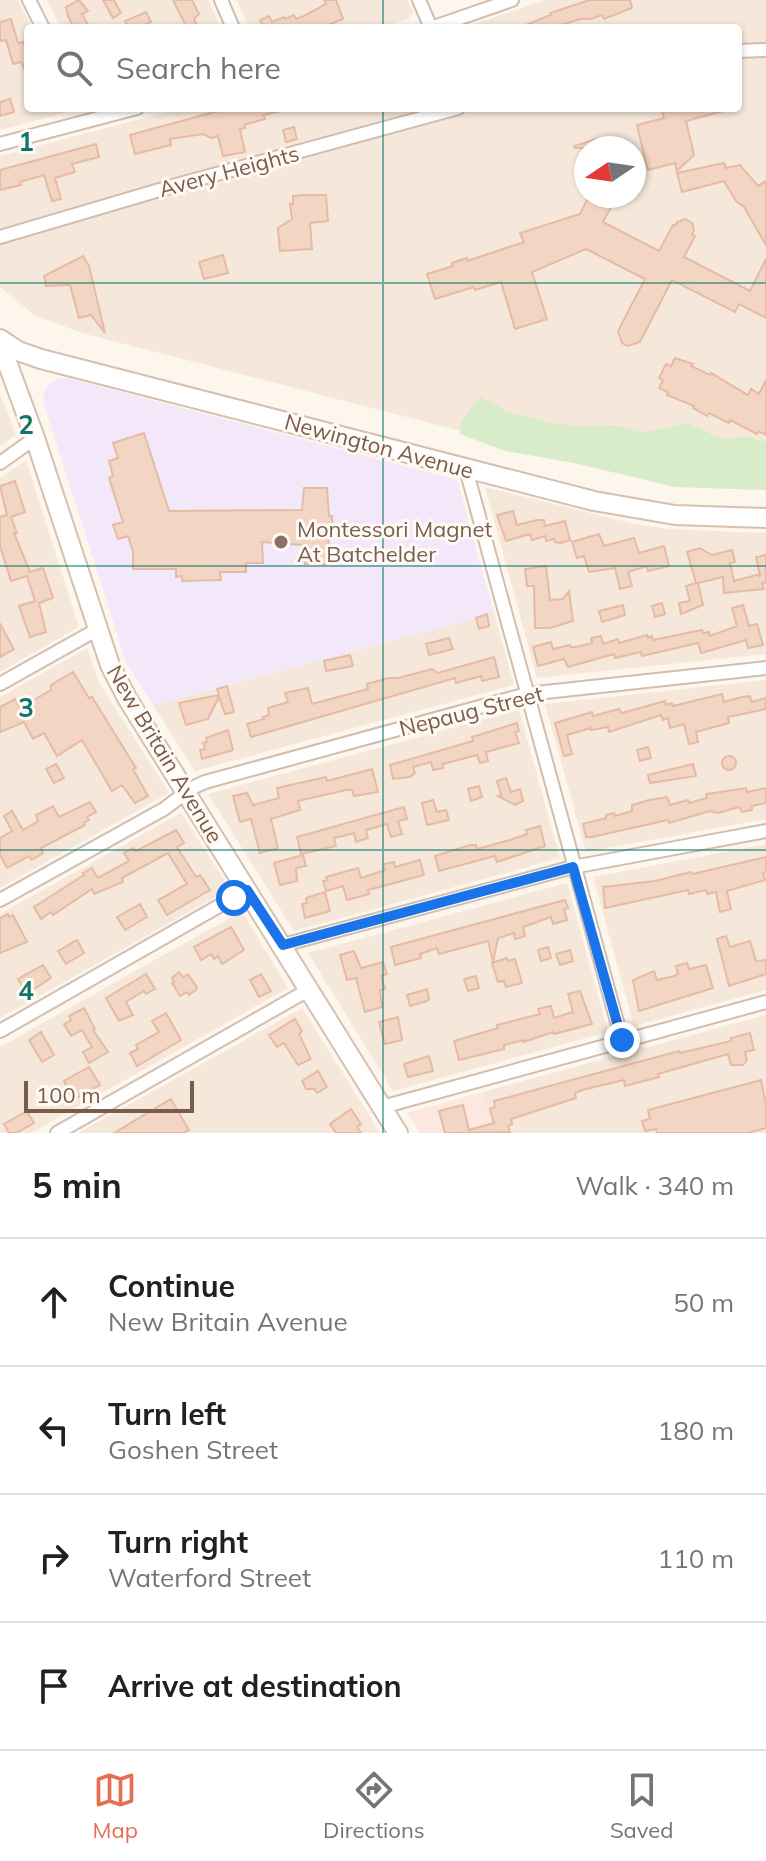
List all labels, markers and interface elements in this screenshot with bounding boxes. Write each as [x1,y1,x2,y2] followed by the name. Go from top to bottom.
[24,24,742,112] search box
[52,46,96,90] icon: search
[116,49,281,87] text: Search here
[18,125,34,158] text: 1
[574,136,646,208] north arrow
[156,139,302,203] street label: Avery Heights
[282,407,476,485] street label: Newington Avenue
[18,408,34,441] text: 2
[297,515,492,568] place label: Montessori Magnet At Batchelder
[272,533,290,551] marker: Montessori Magnet At Batchelder
[101,660,229,848] street label: New Britain Avenue
[396,680,546,742] street label: Nepaug Street
[18,691,34,724] text: 3
[216,880,252,916] route start
[18,974,34,1007] text: 4
[604,1022,640,1058] route end
[24,1077,194,1113] scale bar
[36,1081,101,1109] text: 100 m
[32,1164,122,1207] text: 5 min
[575,1169,734,1202] text: Walk · 340 m
[108,1267,235,1305] text: Continue
[32,1280,76,1324] icon: ahead
[673,1286,734,1319] text: 50 m
[108,1305,348,1338] text: New Britain Avenue
[108,1395,226,1433] text: Turn left
[32,1408,76,1452] icon: left
[658,1414,734,1447] text: 180 m
[108,1433,278,1466] text: Goshen Street
[108,1523,248,1561] text: Turn right
[32,1536,76,1580] icon: right
[658,1542,734,1575] text: 110 m
[108,1561,311,1594] text: Waterford Street
[32,1664,76,1708] icon: arrive
[108,1667,402,1705] text: Arrive at destination
[93,1768,138,1844] tab: Map
[323,1768,425,1844] tab: Directions
[610,1768,673,1844] tab: Saved

